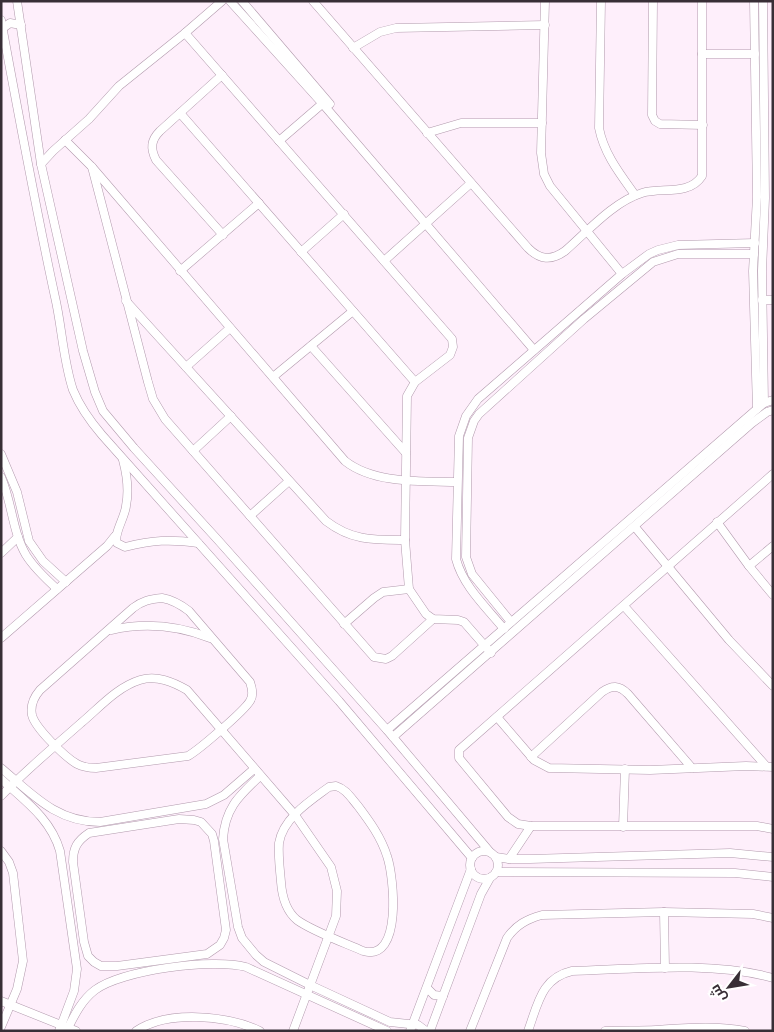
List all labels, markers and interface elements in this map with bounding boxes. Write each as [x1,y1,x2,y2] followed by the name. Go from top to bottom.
[704,962,754,1012] north arrow
[706,981,730,1006] text: ش

